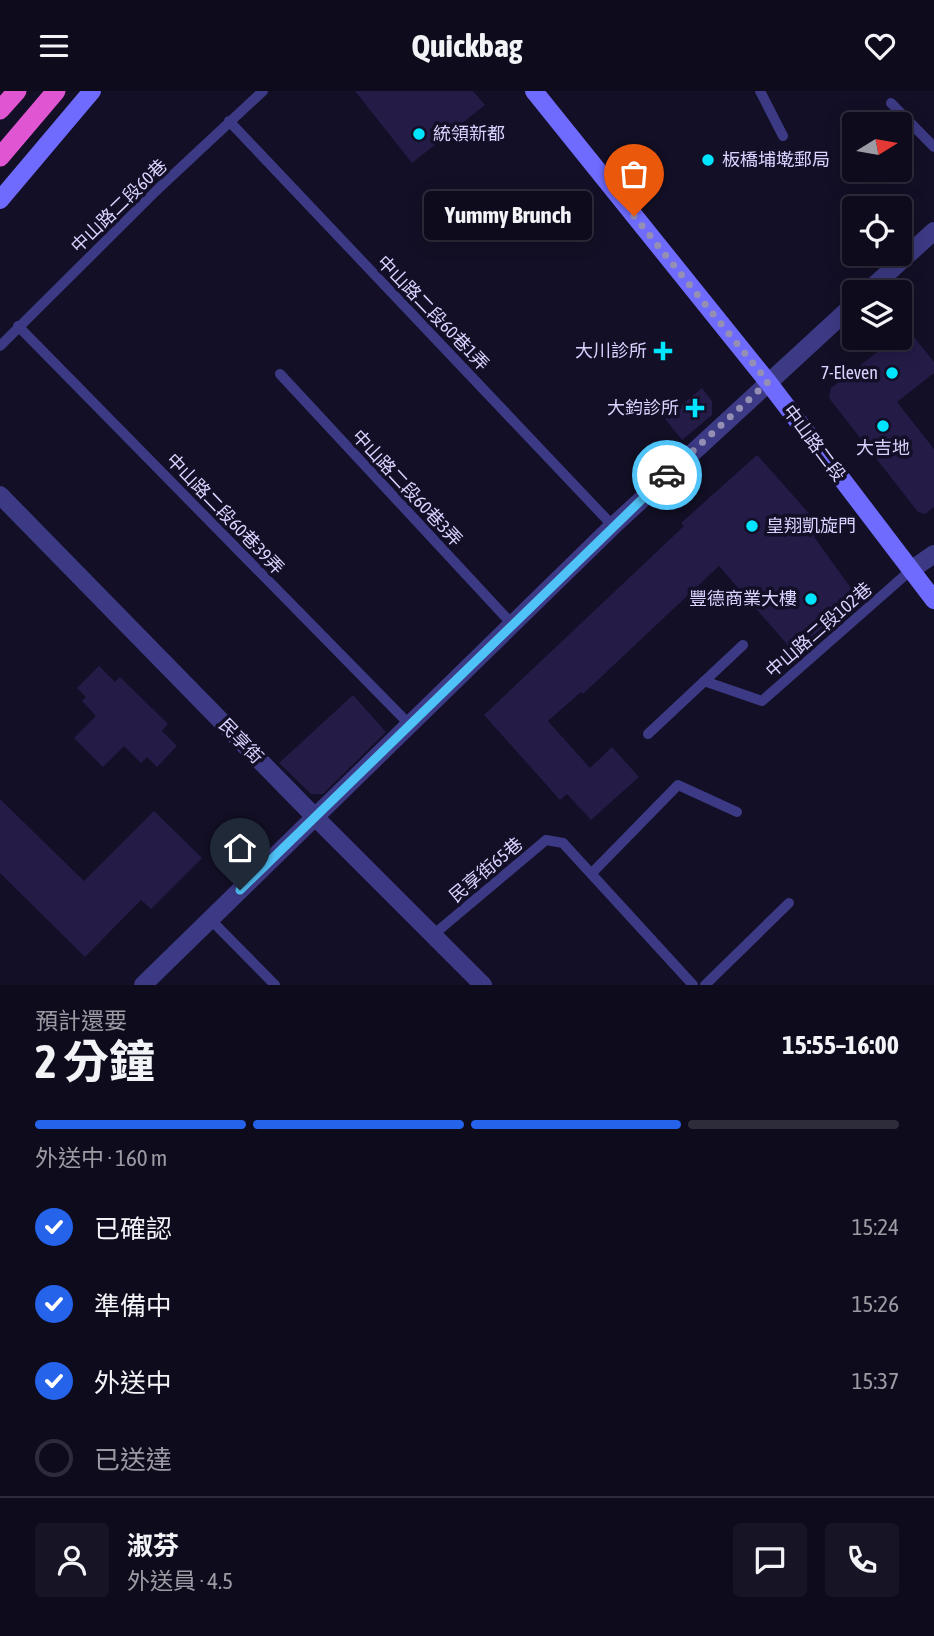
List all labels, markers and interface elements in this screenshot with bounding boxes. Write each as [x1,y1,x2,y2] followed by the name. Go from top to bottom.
[35,27,73,65] icon: menu
[411,27,523,64] text: Quickbag
[861,27,899,65] icon: heart
[842,112,912,182] north arrow
[842,112,912,350] map controls
[433,123,505,144] place label: 統領新都
[411,126,427,142] marker: 統領新都
[604,144,664,216] pin
[722,149,830,170] place label: 板橋埔墘郵局
[700,152,716,168] marker: 板橋埔墘郵局
[66,155,171,257] street label: 中山路二段60巷
[615,155,653,193] icon: bag
[424,191,592,241] callout: Yummy Brunch
[842,196,912,266] button: locate
[445,202,571,228] text: Yummy Brunch
[373,251,493,374] street label: 中山路二段60巷1弄
[842,280,912,350] button: layers
[575,340,647,361] place label: 大川診所
[653,341,673,361] marker: 大川診所
[821,362,878,383] place label: 7-Eleven
[884,365,900,381] marker: 7-Eleven
[607,397,679,418] place label: 大鈞診所
[685,398,705,418] marker: 大鈞診所
[779,400,850,485] street label: 中山路二段
[875,418,891,434] marker: 大吉地
[348,425,467,550] street label: 中山路二段60巷3弄
[856,437,910,458] place label: 大吉地
[632,440,702,510] courier
[162,449,288,578] street label: 中山路二段60巷39弄
[648,456,686,494] icon: car
[766,515,856,536] place label: 皇翔凱旋門
[744,518,760,534] marker: 皇翔凱旋門
[761,578,876,681] street label: 中山路二段102巷
[689,588,797,609] place label: 豐德商業大樓
[803,591,819,607] marker: 豐德商業大樓
[215,714,268,767] street label: 民享街
[210,818,270,890] pin
[221,829,259,867] icon: home
[445,833,526,906] street label: 民享街65巷
[35,1008,127,1034] text: 預計還要
[782,1030,899,1060] text: 15:55–16:00
[35,1035,155,1088] text: 2 分鐘
[35,1145,167,1171] text: 外送中 · 160 m
[35,1208,73,1246] icon: check
[94,1214,172,1244] text: 已確認
[852,1214,899,1240] text: 15:24
[35,1285,73,1323] icon: check
[94,1291,172,1321] text: 準備中
[852,1291,899,1317] text: 15:26
[35,1362,73,1400] icon: check
[94,1368,172,1398] text: 外送中
[852,1368,899,1394] text: 15:37
[94,1445,172,1475] text: 已送達
[35,1523,109,1597] button: person
[733,1523,807,1597] button: chat
[825,1523,899,1597] button: phone
[127,1531,179,1561] text: 淑芬
[127,1568,233,1594] text: 外送員 · 4.5

